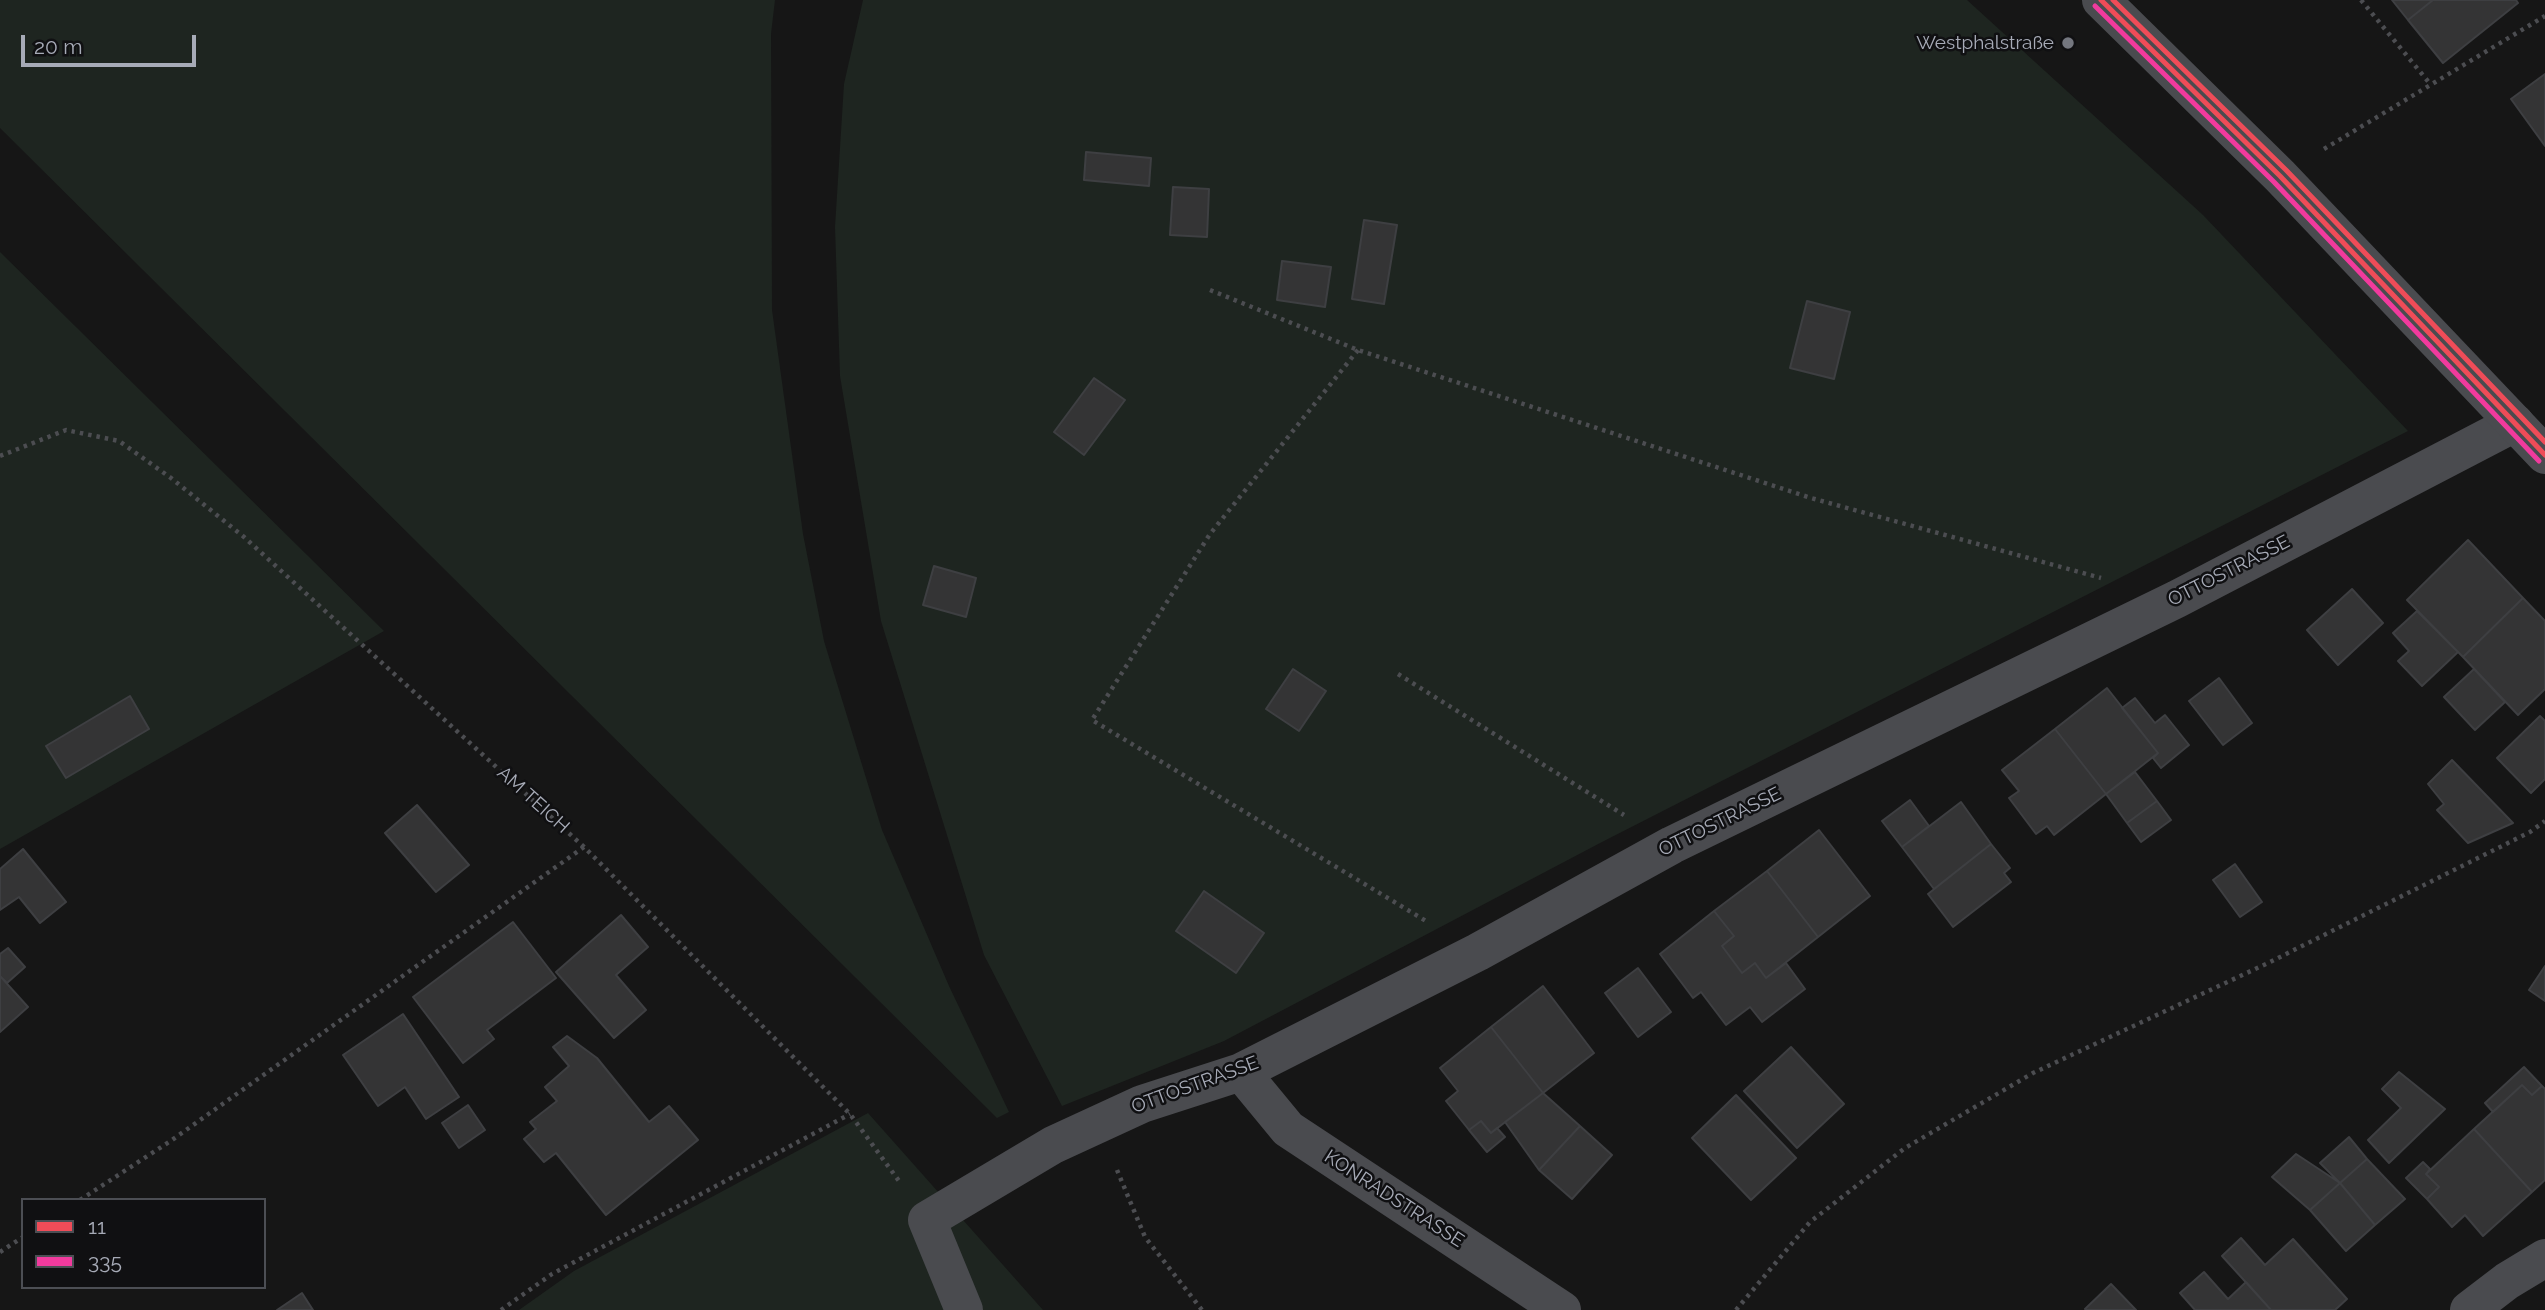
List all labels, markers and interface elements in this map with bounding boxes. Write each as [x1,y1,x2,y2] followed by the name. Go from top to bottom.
[24,21,200,65] scale bar
[1916,32,2054,54] place label: Westphalstraße
[34,34,82,59] text: 20 m
[2060,35,2076,51] marker: Westphalstraße
[2164,531,2294,611] street label: OTTOSTRASSE
[492,762,574,838] street label: AM TEICH
[1655,782,1785,862] street label: OTTOSTRASSE
[1128,1051,1262,1119] street label: OTTOSTRASSE
[1320,1145,1468,1253] street label: KONRADSTRASSE
[21,1198,266,1289] legend
[88,1214,106,1239] text: 11
[88,1249,122,1274] text: 335

